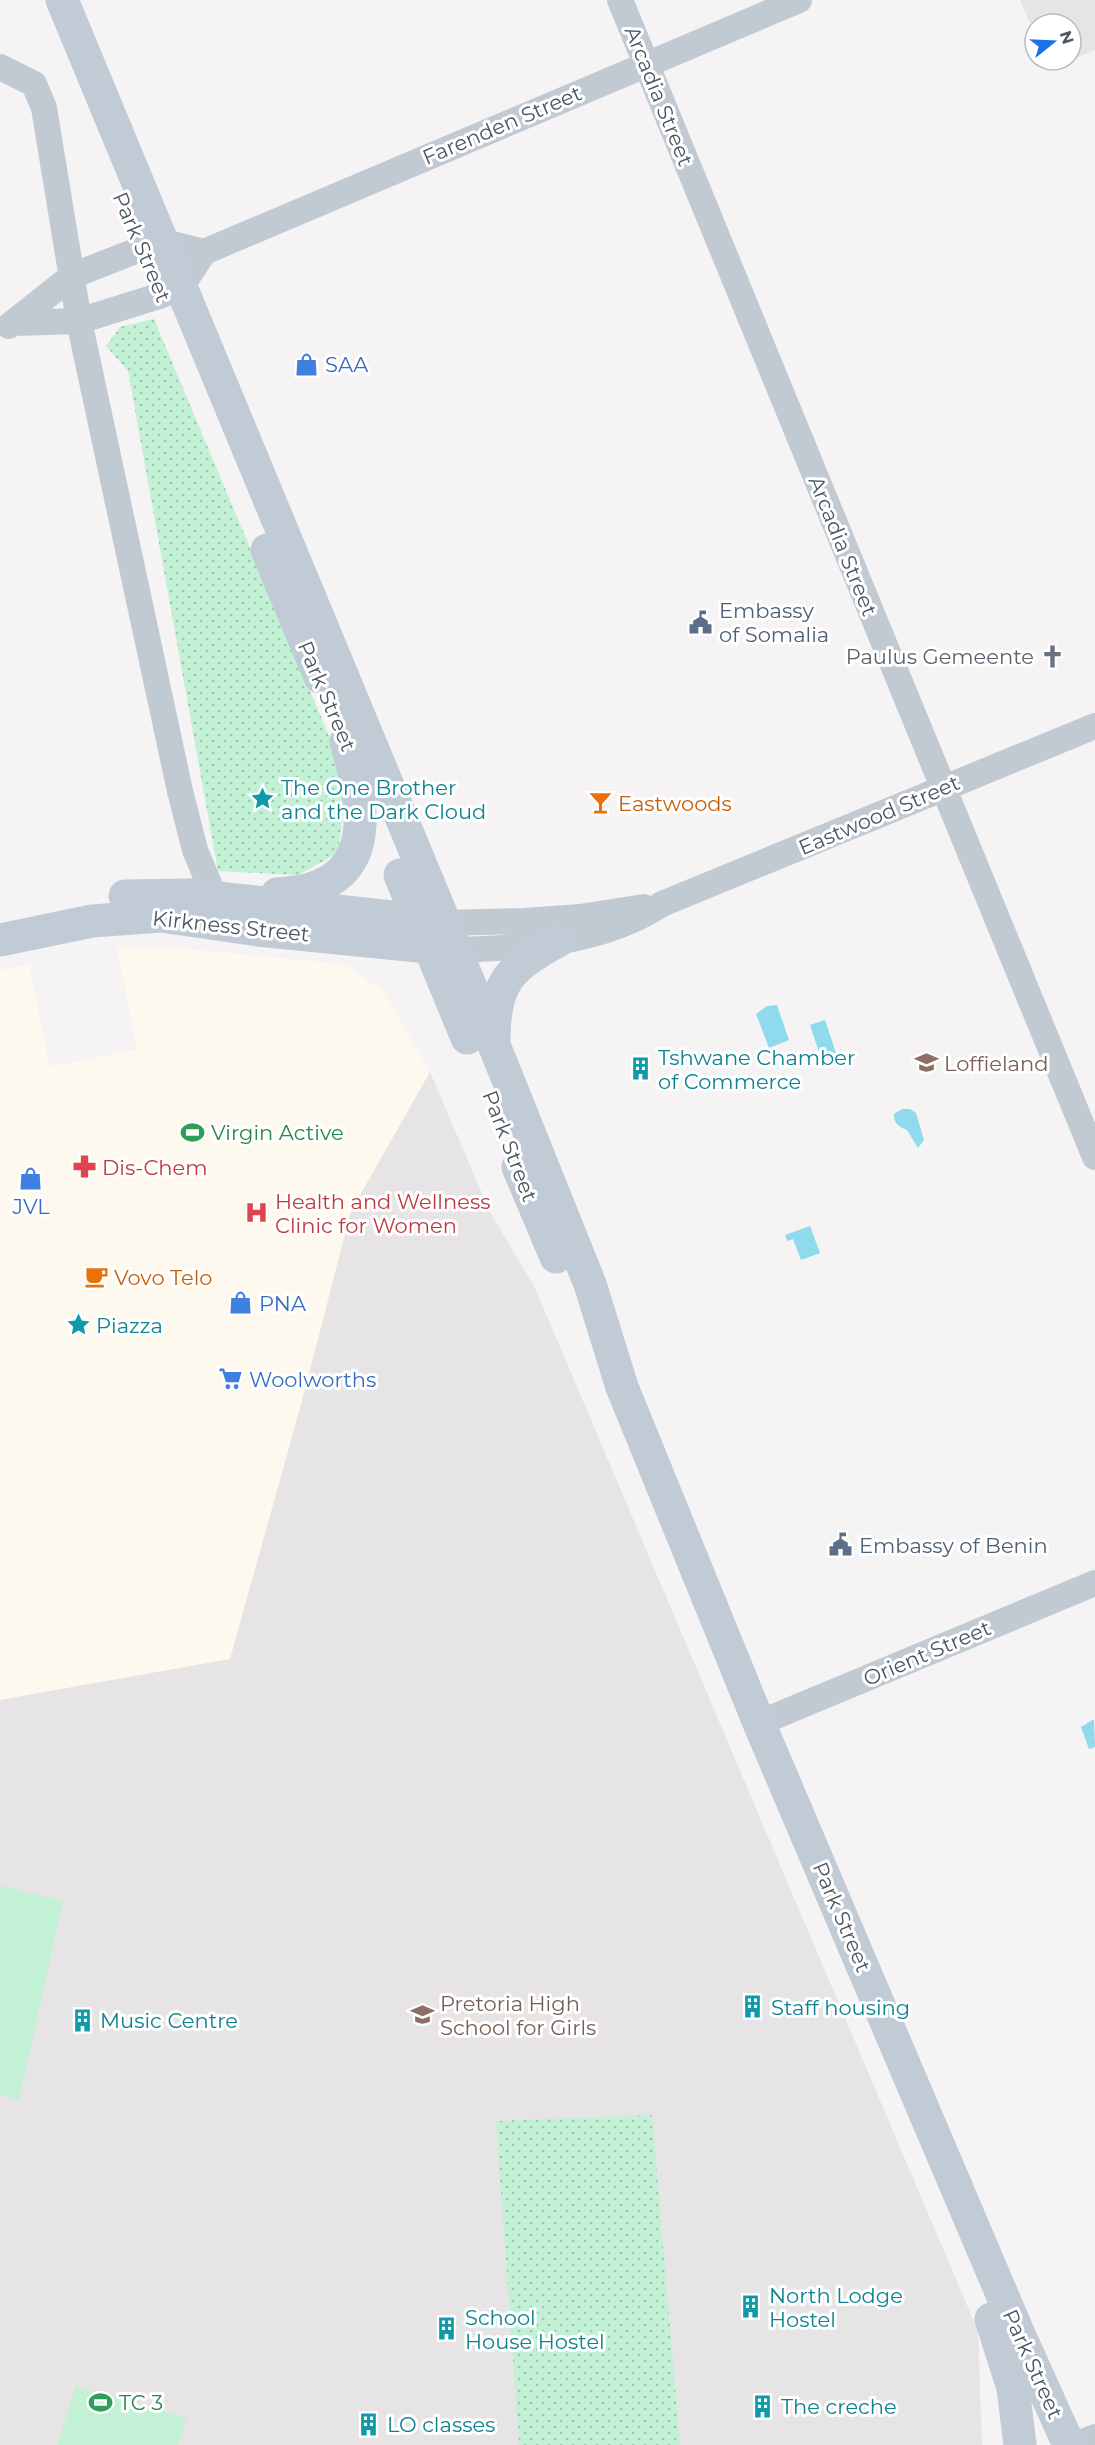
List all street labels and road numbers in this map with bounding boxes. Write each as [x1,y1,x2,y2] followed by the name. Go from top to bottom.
[620,22,698,170] street label: Arcadia Street
[419,80,585,170] street label: Farenden Street
[108,188,176,306] street label: Park Street
[804,472,882,620] street label: Arcadia Street
[293,637,361,755] street label: Park Street
[795,770,963,860] street label: Eastwood Street
[151,905,311,947] street label: Kirkness Street
[477,1087,543,1205] street label: Park Street
[860,1615,994,1691] street label: Orient Street
[808,1858,876,1976] street label: Park Street
[998,2305,1068,2423] street label: Park Street

